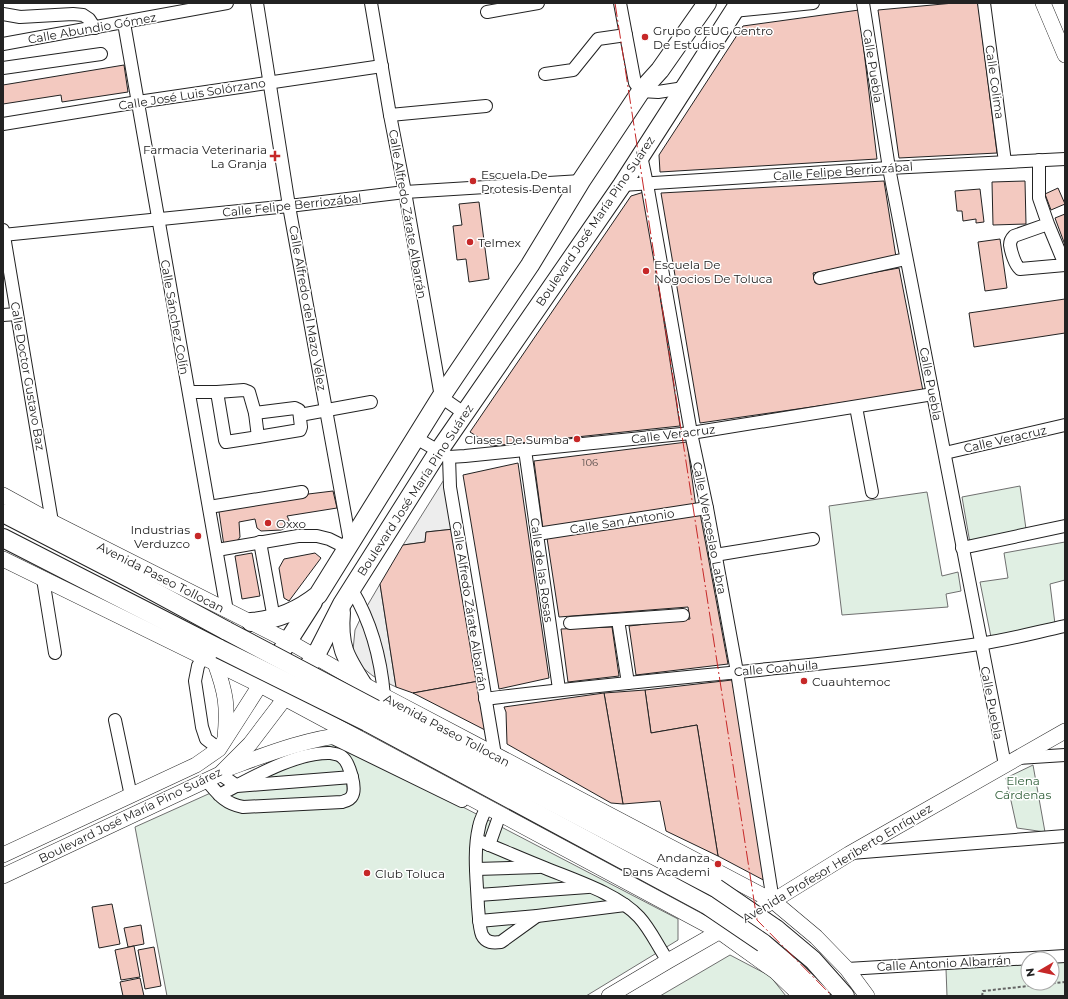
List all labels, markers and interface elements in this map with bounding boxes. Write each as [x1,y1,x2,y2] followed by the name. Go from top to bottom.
[27,9,157,47] street label: Calle Abundio Gómez
[653,23,773,52] place label: Grupo CEUG Centro De Estudios
[860,28,886,104] street label: Calle Puebla
[640,32,650,42] marker: Grupo CEUG Centro De Estudios
[982,44,1008,120] street label: Calle Colima
[117,75,267,113] street label: Calle José Luis Solórzano
[386,128,430,300] street label: Calle Alfredo Zárate Albarrán
[532,133,658,309] street label: Boulevard José María Pino Suárez
[143,142,267,171] place label: Farmacia Veterinaria La Granja
[270,151,280,161] marker: Farmacia Veterinaria La Granja
[773,159,913,183] street label: Calle Felipe Berriozábal
[481,167,572,196] place label: Escuela De Protesis Dental
[468,176,478,186] marker: Escuela De Protesis Dental
[222,190,362,220] street label: Calle Felipe Berriozábal
[286,224,330,392] street label: Calle Alfredo del Mazo Vélez
[478,235,522,250] place label: Telmex
[465,237,475,247] marker: Telmex
[654,257,773,286] place label: Escuela De Nogocios De Toluca
[158,258,192,376] street label: Calle Sánchez Colín
[641,266,651,276] marker: Escuela De Nogocios De Toluca
[8,300,48,452] street label: Calle Doctor Gustavo Baz
[917,346,945,422] street label: Calle Puebla
[354,401,476,579] street label: Boulevard José María Pino Suárez
[630,421,716,447] street label: Calle Veracruz
[962,422,1048,456] street label: Calle Veracruz
[464,432,569,447] place label: Clases De Sumba
[572,434,582,444] marker: Clases De Sumba
[582,456,598,469] house number: 106
[690,460,730,596] street label: Calle Wenceslao Labra
[569,505,675,537] street label: Calle San Antonio
[276,516,306,531] place label: Oxxo
[527,517,557,623] street label: Calle de las Rosas
[263,518,273,528] marker: Oxxo
[449,520,491,692] street label: Calle Alfredo Zárate Albarrán
[130,522,190,551] place label: Industrias Verduzco
[193,531,203,541] marker: Industrias Verduzco
[95,538,227,616] street label: Avenida Paseo Tollocan
[733,657,819,679] street label: Calle Coahuila
[978,665,1006,741] street label: Calle Puebla
[812,674,891,689] place label: Cuauhtemoc
[799,676,809,686] marker: Cuauhtemoc
[381,690,513,770] street label: Avenida Paseo Tollocan
[36,764,224,866] street label: Boulevard José María Pino Suárez
[995,773,1051,802] park label: Elena Cárdenas
[739,800,935,926] street label: Avenida Profesor Heriberto Enríquez
[622,850,710,879] place label: Andanza Dans Academi
[713,859,723,869] marker: Andanza Dans Academi
[375,866,445,881] place label: Club Toluca
[362,868,372,878] marker: Club Toluca
[1020,951,1060,991] north arrow
[876,952,1012,974] street label: Calle Antonio Albarrán
[1023,967,1038,978] text: N

